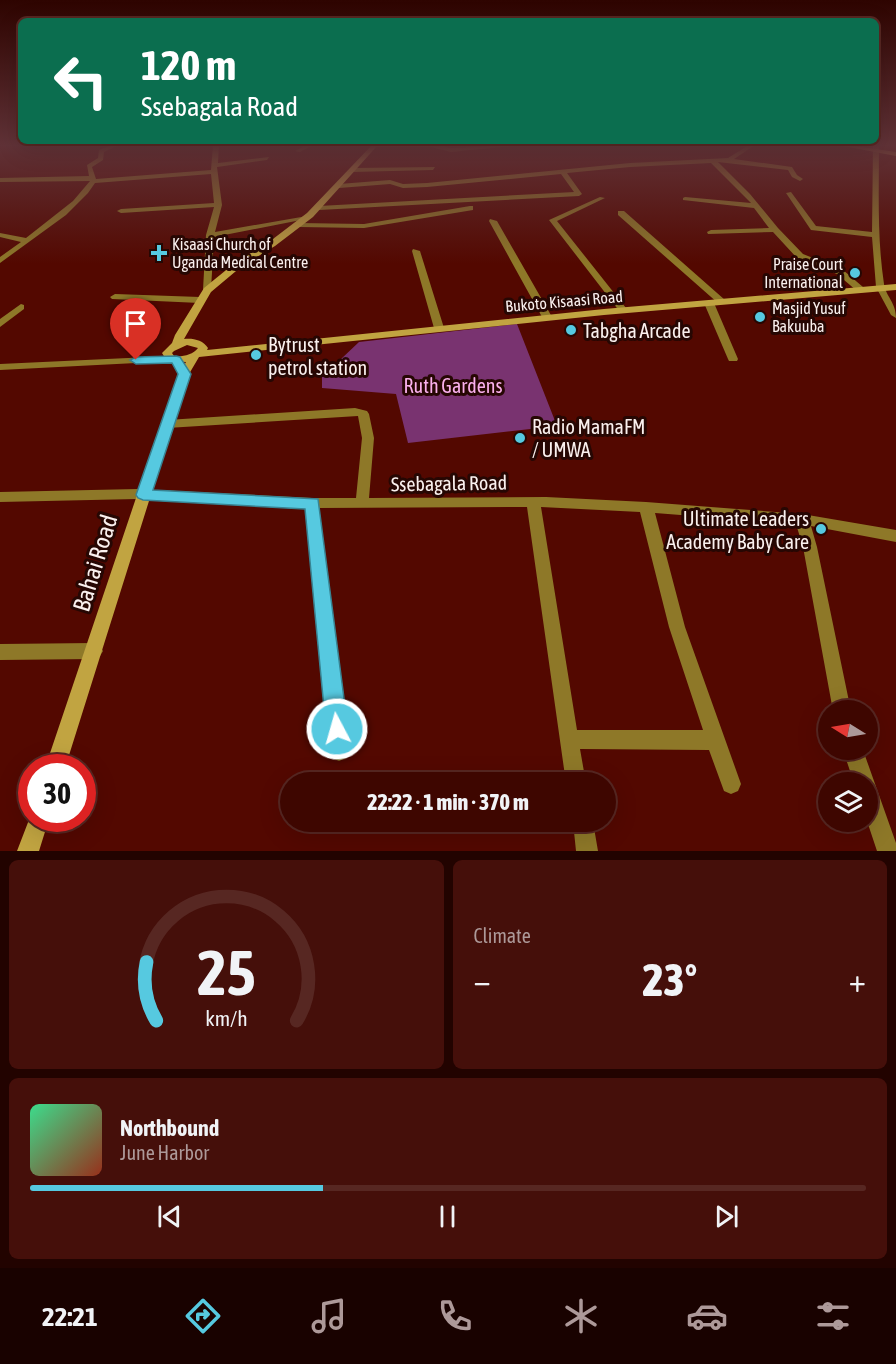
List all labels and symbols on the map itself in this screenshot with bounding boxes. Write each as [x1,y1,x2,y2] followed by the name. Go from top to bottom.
[172,235,308,272] place label: Kisaasi Church of Uganda Medical Centre
[150,244,168,262] marker: Kisaasi Church of Uganda Medical Centre
[764,255,844,291] place label: Praise Court International
[848,266,862,280] marker: Praise Court International
[505,287,623,315] street label: Bukoto Kisaasi Road
[110,298,161,360] pin
[772,299,846,335] place label: Masjid Yusuf Bakuuba
[753,310,767,324] marker: Masjid Yusuf Bakuuba
[583,319,690,342] place label: Tabgha Arcade
[564,323,578,337] marker: Tabgha Arcade
[268,333,367,379] place label: Bytrust petrol station
[249,348,263,362] marker: Bytrust petrol station
[404,374,502,397] park label: Ruth Gardens
[532,415,645,461] place label: Radio MamaFM / UMWA
[513,431,527,445] marker: Radio MamaFM / UMWA
[391,470,507,496] street label: Ssebagala Road
[666,507,809,553] place label: Ultimate Leaders Academy Baby Care
[67,511,123,615] street label: Bahai Road
[814,522,828,536] marker: Ultimate Leaders Academy Baby Care
[305,697,369,761] position arrow
[818,700,878,760] north arrow
[18,754,96,832] speed limit sign: 30

